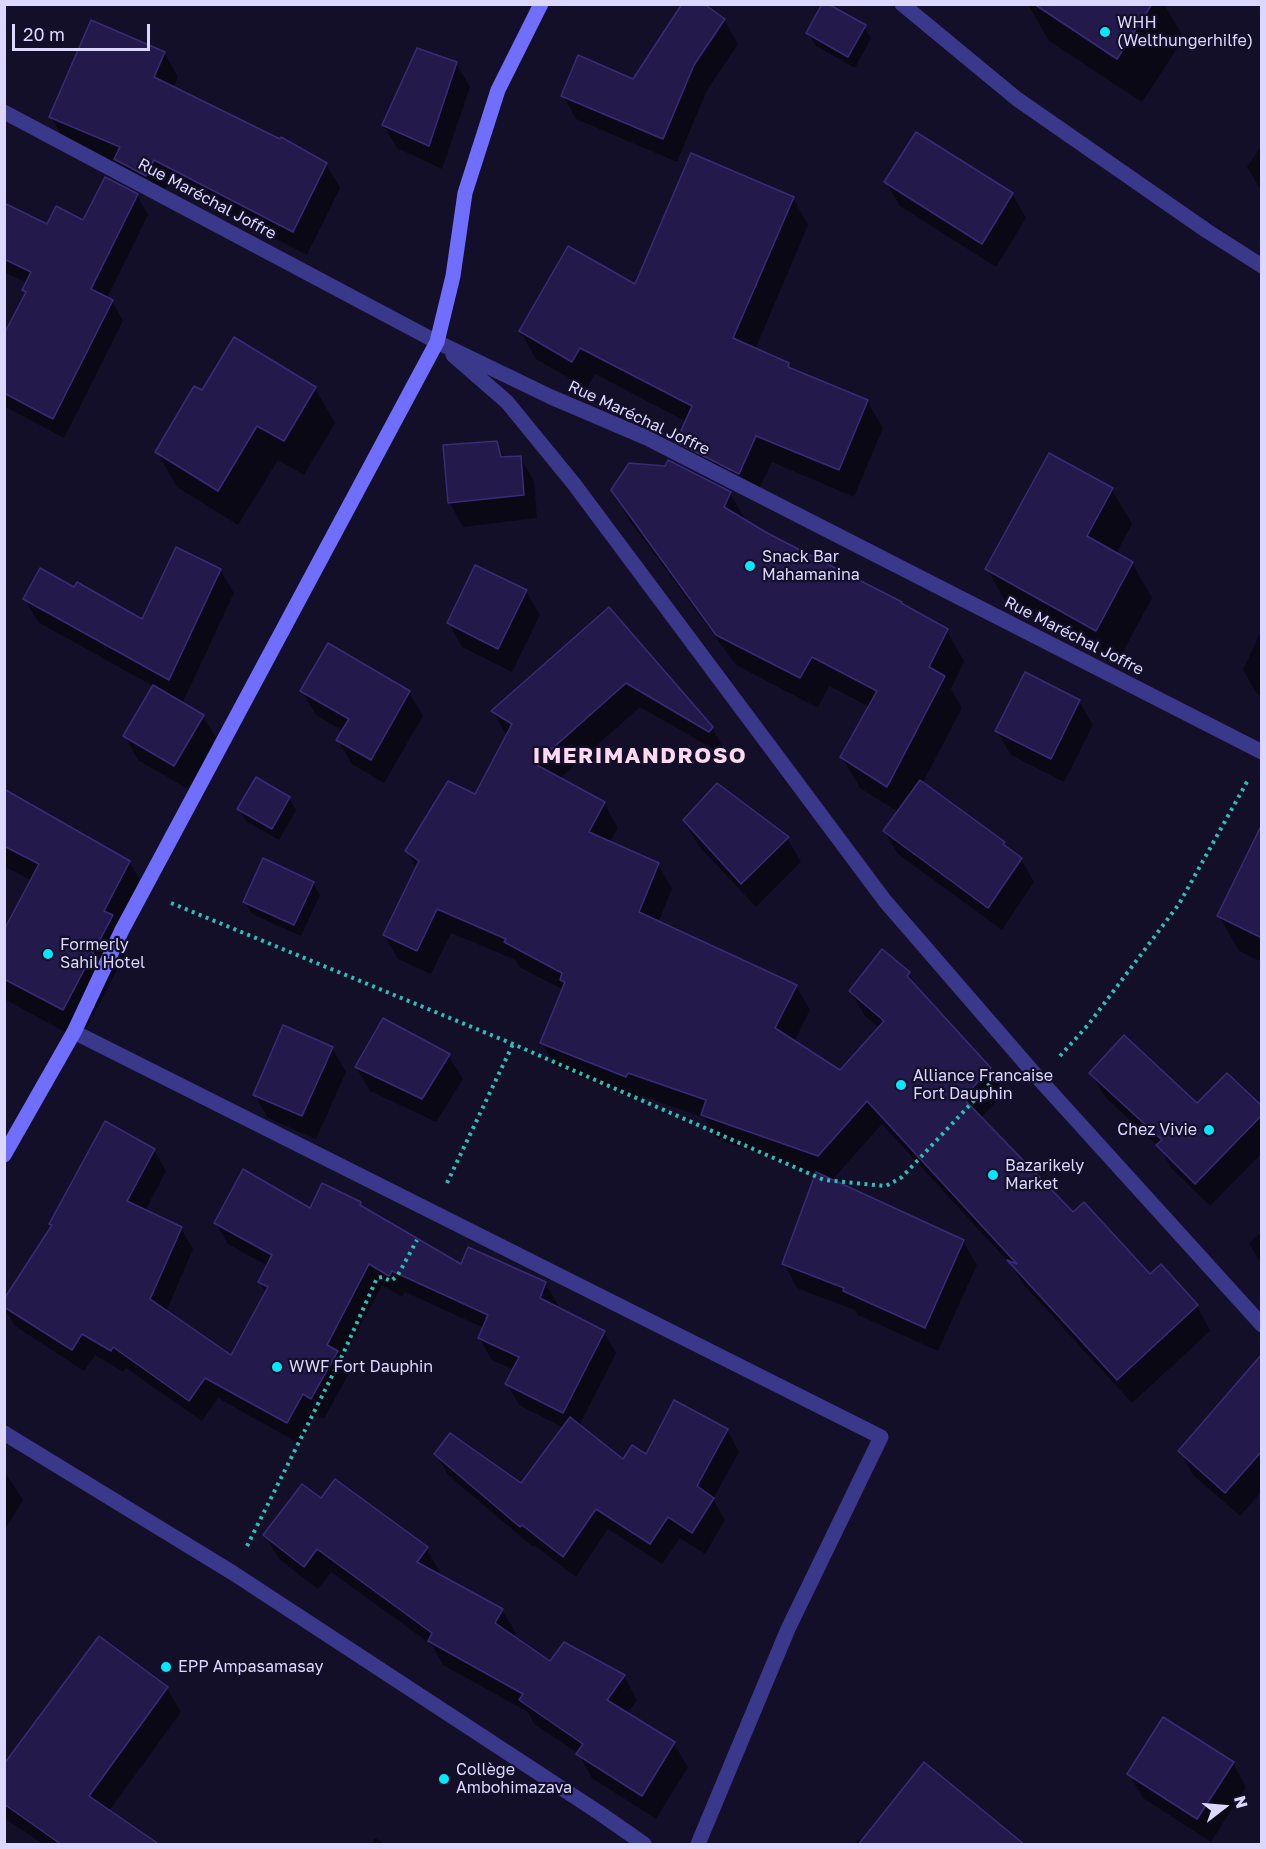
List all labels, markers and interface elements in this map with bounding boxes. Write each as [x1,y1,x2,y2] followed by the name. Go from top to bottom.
[15,12,153,50] scale bar
[1117,13,1253,51] place label: WHH (Welthungerhilfe)
[23,23,65,45] text: 20 m
[1098,25,1112,39] marker: WHH (Welthungerhilfe)
[135,154,279,244] street label: Rue Maréchal Joffre
[565,377,713,459] street label: Rue Maréchal Joffre
[762,547,860,585] place label: Snack Bar Mahamanina
[743,559,757,573] marker: Snack Bar Mahamanina
[1001,593,1147,679] street label: Rue Maréchal Joffre
[533,743,747,769] district label: IMERIMANDROSO
[60,935,145,973] place label: Formerly Sahil Hotel
[41,947,55,961] marker: Formerly Sahil Hotel
[913,1066,1053,1104] place label: Alliance Francaise Fort Dauphin
[894,1078,908,1092] marker: Alliance Francaise Fort Dauphin
[1117,1120,1197,1140] place label: Chez Vivie
[1202,1123,1216,1137] marker: Chez Vivie
[1005,1156,1084,1194] place label: Bazarikely Market
[986,1168,1000,1182] marker: Bazarikely Market
[289,1357,433,1377] place label: WWF Fort Dauphin
[270,1360,284,1374] marker: WWF Fort Dauphin
[178,1657,323,1677] place label: EPP Ampasamasay
[159,1660,173,1674] marker: EPP Ampasamasay
[456,1760,572,1798] place label: Collège Ambohimazava
[437,1772,451,1786] marker: Collège Ambohimazava
[1194,1777,1254,1837] north arrow
[1230,1793,1253,1811] text: N

